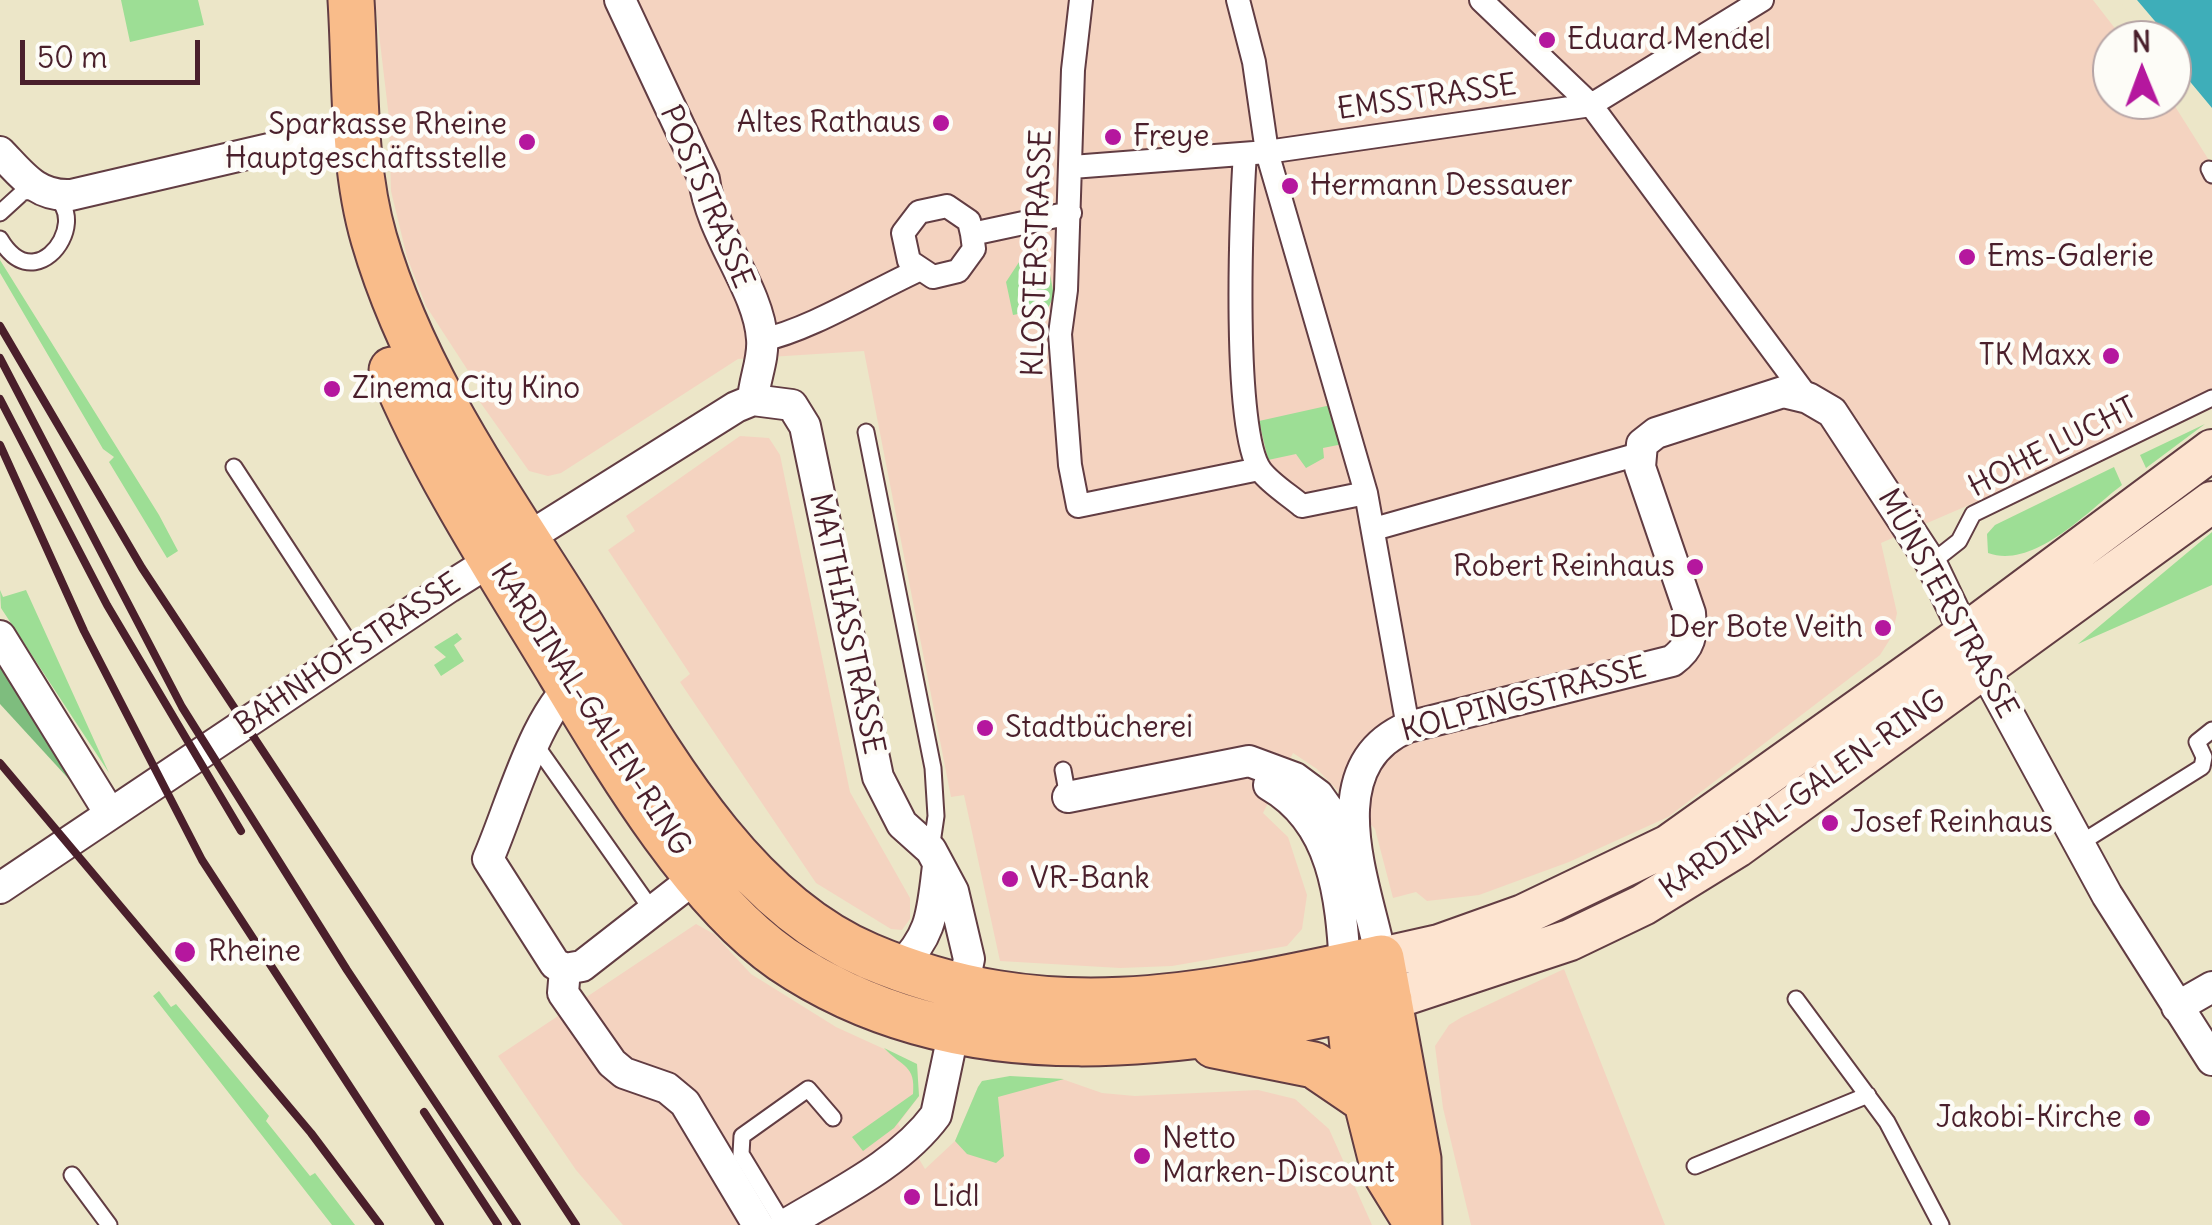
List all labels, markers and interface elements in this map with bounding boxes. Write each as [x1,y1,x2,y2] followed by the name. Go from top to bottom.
[25,20,205,82] scale bar
[2092,20,2192,120] north arrow
[1567,22,1771,58] place label: Eduard Mendel
[2132,24,2151,60] text: N
[1536,29,1558,51] marker: Eduard Mendel
[37,38,107,76] text: 50 m
[1335,68,1519,128] street label: EMSSTRASSE
[651,100,761,294] street label: POSTSTRASSE
[737,105,921,141] place label: Altes Rathaus
[225,107,507,178] place label: Sparkasse Rheine Hauptgeschäftsstelle
[930,112,952,134] marker: Altes Rathaus
[1133,119,1209,155] place label: Freye
[1102,126,1124,148] marker: Freye
[1016,129,1060,377] street label: KLOSTERSTRASSE
[516,131,538,153] marker: Sparkasse Rheine Hauptgeschäftsstelle
[1310,168,1573,204] place label: Hermann Dessauer
[1279,175,1301,197] marker: Hermann Dessauer
[1987,239,2154,275] place label: Ems-Galerie
[1956,246,1978,268] marker: Ems-Galerie
[1979,338,2091,374] place label: TK Maxx
[2100,345,2122,367] marker: TK Maxx
[352,371,580,407] place label: Zinema City Kino
[321,378,343,400] marker: Zinema City Kino
[1963,390,2143,506] street label: HOHE LUCHT
[1869,483,2025,725] street label: MÜNSTERSTRASSE
[801,490,891,758] street label: MATTHIASSTRASSE
[1453,549,1675,585] place label: Robert Reinhaus
[1684,556,1706,578] marker: Robert Reinhaus
[482,557,698,863] street label: KARDINAL-GALEN-RING
[228,566,468,744] street label: BAHNHOFSTRASSE
[1669,610,1863,646] place label: Der Bote Veith
[1872,617,1894,639] marker: Der Bote Veith
[1397,650,1651,750] street label: KOLPINGSTRASSE
[1653,683,1953,907] street label: KARDINAL-GALEN-RING
[1005,710,1193,746] place label: Stadtbücherei
[974,717,996,739] marker: Stadtbücherei
[1850,805,2053,841] place label: Josef Reinhaus
[1819,812,1841,834] marker: Josef Reinhaus
[1030,861,1150,897] place label: VR-Bank
[999,868,1021,890] marker: VR-Bank
[208,934,301,970] place label: Rheine
[172,939,198,965] marker: Rheine
[1936,1100,2122,1136] place label: Jakobi-Kirche
[2131,1107,2153,1129] marker: Jakobi-Kirche
[1162,1121,1395,1192] place label: Netto Marken-Discount
[1131,1145,1153,1167] marker: Netto Marken-Discount
[932,1179,979,1215] place label: Lidl
[901,1186,923,1208] marker: Lidl

